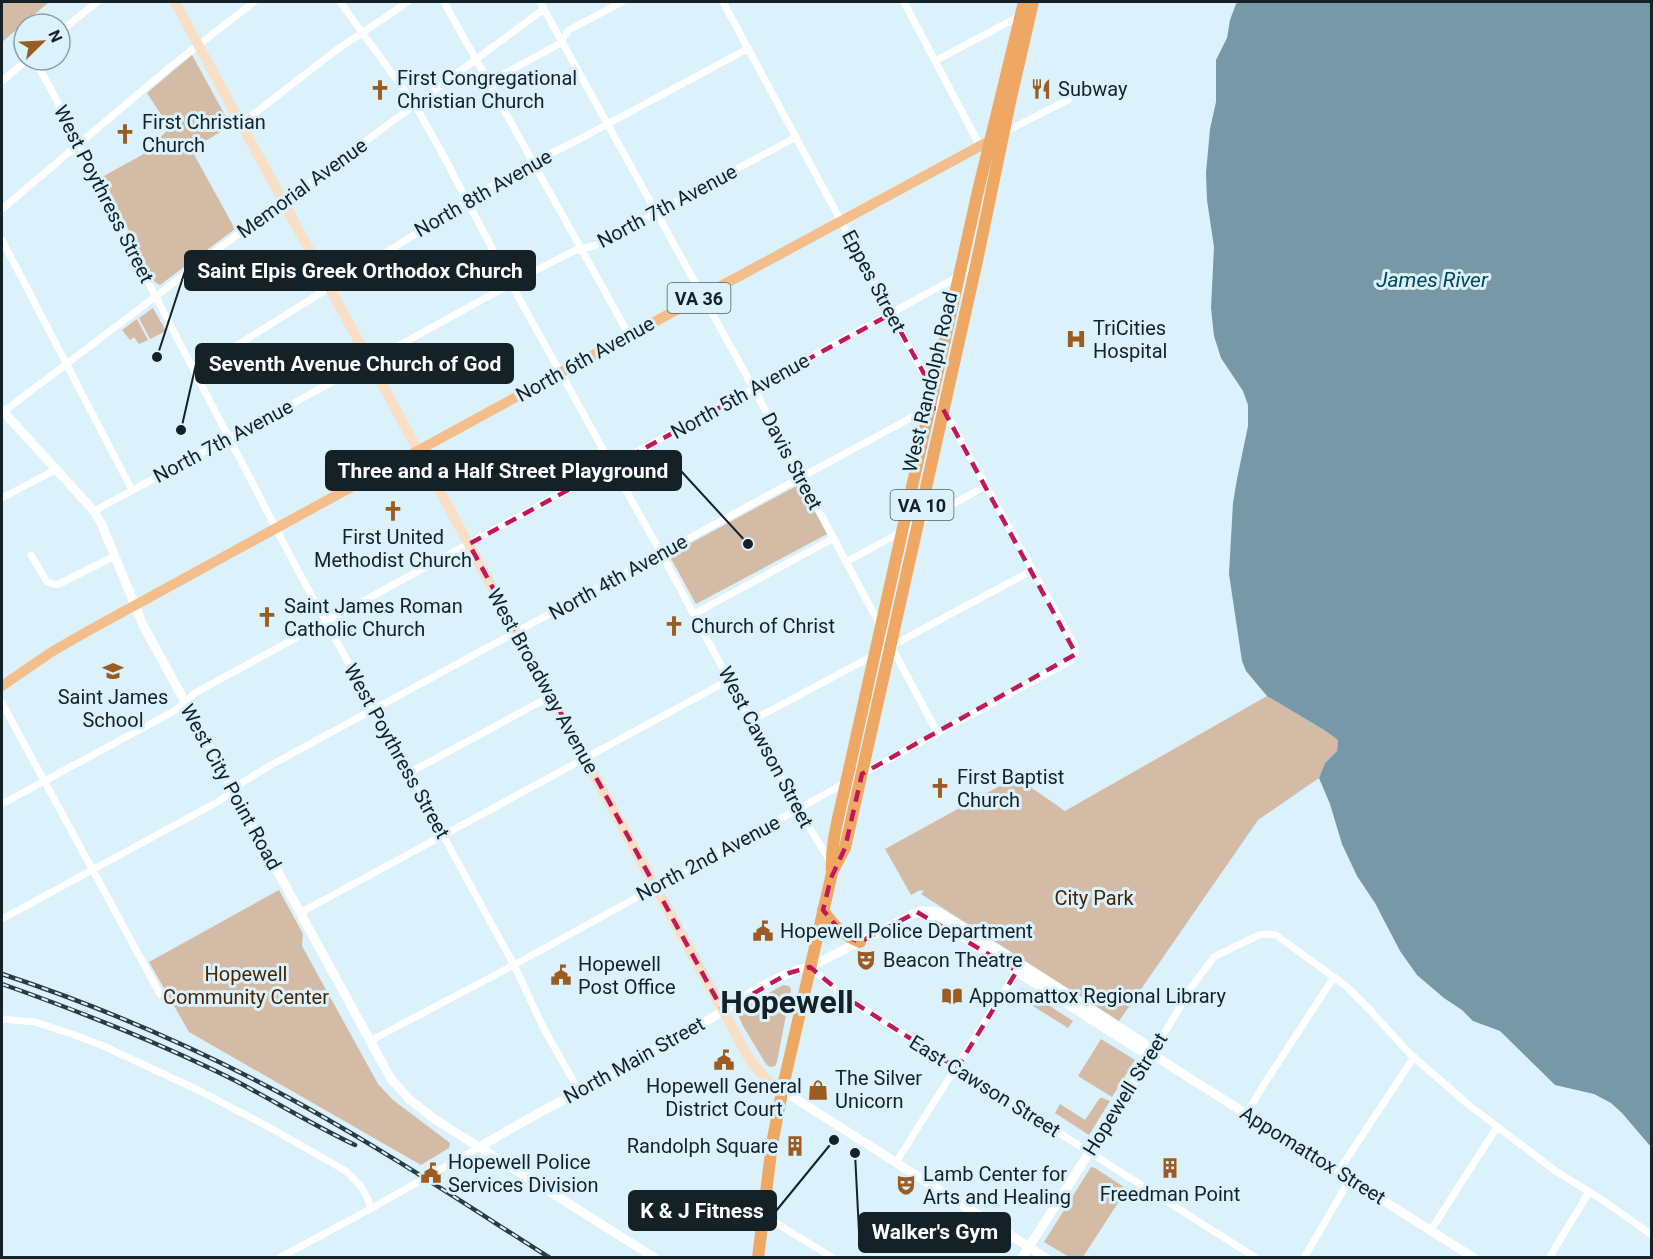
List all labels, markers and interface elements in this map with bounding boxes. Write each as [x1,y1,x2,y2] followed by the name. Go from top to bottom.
[12,12,72,72] north arrow
[44,27,66,45] text: N
[397,66,577,113] place label: First Congregational Christian Church
[1029,77,1053,101] restaurant icon: Subway
[1058,77,1128,101] place label: Subway
[368,78,392,102] church icon: First Congregational Christian Church
[49,101,159,287] street label: West Poythress Street
[142,110,266,157] place label: First Christian Church
[113,122,137,146] church icon: First Christian Church
[232,133,372,243] street label: Memorial Avenue
[410,144,556,242] street label: North 8th Avenue
[593,159,741,253] street label: North 7th Avenue
[837,226,911,336] street label: Eppes Street
[185,251,535,290] callout: Saint Elpis Greek Orthodox Church
[197,259,523,283] text: Saint Elpis Greek Orthodox Church
[1376,268,1489,292] water label: James River
[668,283,730,313] road number: VA 36
[898,289,962,475] street label: West Randolph Road
[512,311,658,407] street label: North 6th Avenue
[1093,316,1167,363] place label: TriCities Hospital
[1064,327,1088,351] hospital icon: TriCities Hospital
[196,344,513,383] callout: Seventh Avenue Church of God
[667,348,813,444] street label: North 5th Avenue
[209,352,501,376] text: Seventh Avenue Church of God
[149,394,297,488] street label: North 7th Avenue
[756,408,828,514] street label: Davis Street
[326,451,681,490] callout: Three and a Half Street Playground
[338,459,668,483] text: Three and a Half Street Playground
[890,490,954,520] road number: VA 10
[381,499,405,523] church icon: First United Methodist Church
[314,525,472,572] place label: First United Methodist Church
[545,529,691,625] street label: North 4th Avenue
[482,584,604,778] street label: West Broadway Avenue
[284,594,463,641] place label: Saint James Roman Catholic Church
[255,605,279,629] church icon: Saint James Roman Catholic Church
[662,614,686,638] church icon: Church of Christ
[691,614,835,638] place label: Church of Christ
[101,659,125,683] school or university icon: Saint James School
[339,659,455,843] street label: West Poythress Street
[713,662,819,832] street label: West Cawson Street
[58,685,168,732] place label: Saint James School
[175,700,287,874] street label: West City Point Road
[957,765,1064,812] place label: First Baptist Church
[928,776,952,800] church icon: First Baptist Church
[632,810,784,906] street label: North 2nd Avenue
[1054,886,1134,910] park label: City Park
[751,919,775,943] public building icon: Hopewell Police Department
[780,919,1033,943] place label: Hopewell Police Department
[854,948,878,972] theatre icon: Beacon Theatre
[883,948,1023,972] place label: Beacon Theatre
[578,952,676,999] place label: Hopewell Post Office
[163,962,329,1009] park label: Hopewell Community Center
[549,963,573,987] public building icon: Hopewell Post Office
[720,983,854,1021] district label: Hopewell
[940,984,964,1008] library icon: Appomattox Regional Library
[969,984,1227,1008] place label: Appomattox Regional Library
[559,1011,709,1109] street label: North Main Street
[1078,1028,1172,1160] street label: Hopewell Street
[905,1030,1065,1142] street label: East Cawson Street
[712,1048,736,1072] public building icon: Hopewell General District Court
[835,1066,922,1113] place label: The Silver Unicorn
[646,1074,802,1121] place label: Hopewell General District Court
[806,1078,830,1102] shop icon: The Silver Unicorn
[1236,1101,1390,1209] street label: Appomattox Street
[627,1134,778,1158] place label: Randolph Square
[783,1134,807,1158] building icon: Randolph Square
[448,1150,599,1197] place label: Hopewell Police Services Division
[1158,1156,1182,1180] building icon: Freedman Point
[419,1161,443,1185] public building icon: Hopewell Police Services Division
[923,1162,1071,1209] place label: Lamb Center for Arts and Healing
[894,1173,918,1197] theatre icon: Lamb Center for Arts and Healing
[1100,1182,1240,1206] place label: Freedman Point
[629,1191,776,1230] callout: K & J Fitness
[640,1199,764,1223] text: K & J Fitness
[859,1213,1010,1252] callout: Walker's Gym
[872,1220,998,1244] text: Walker's Gym

